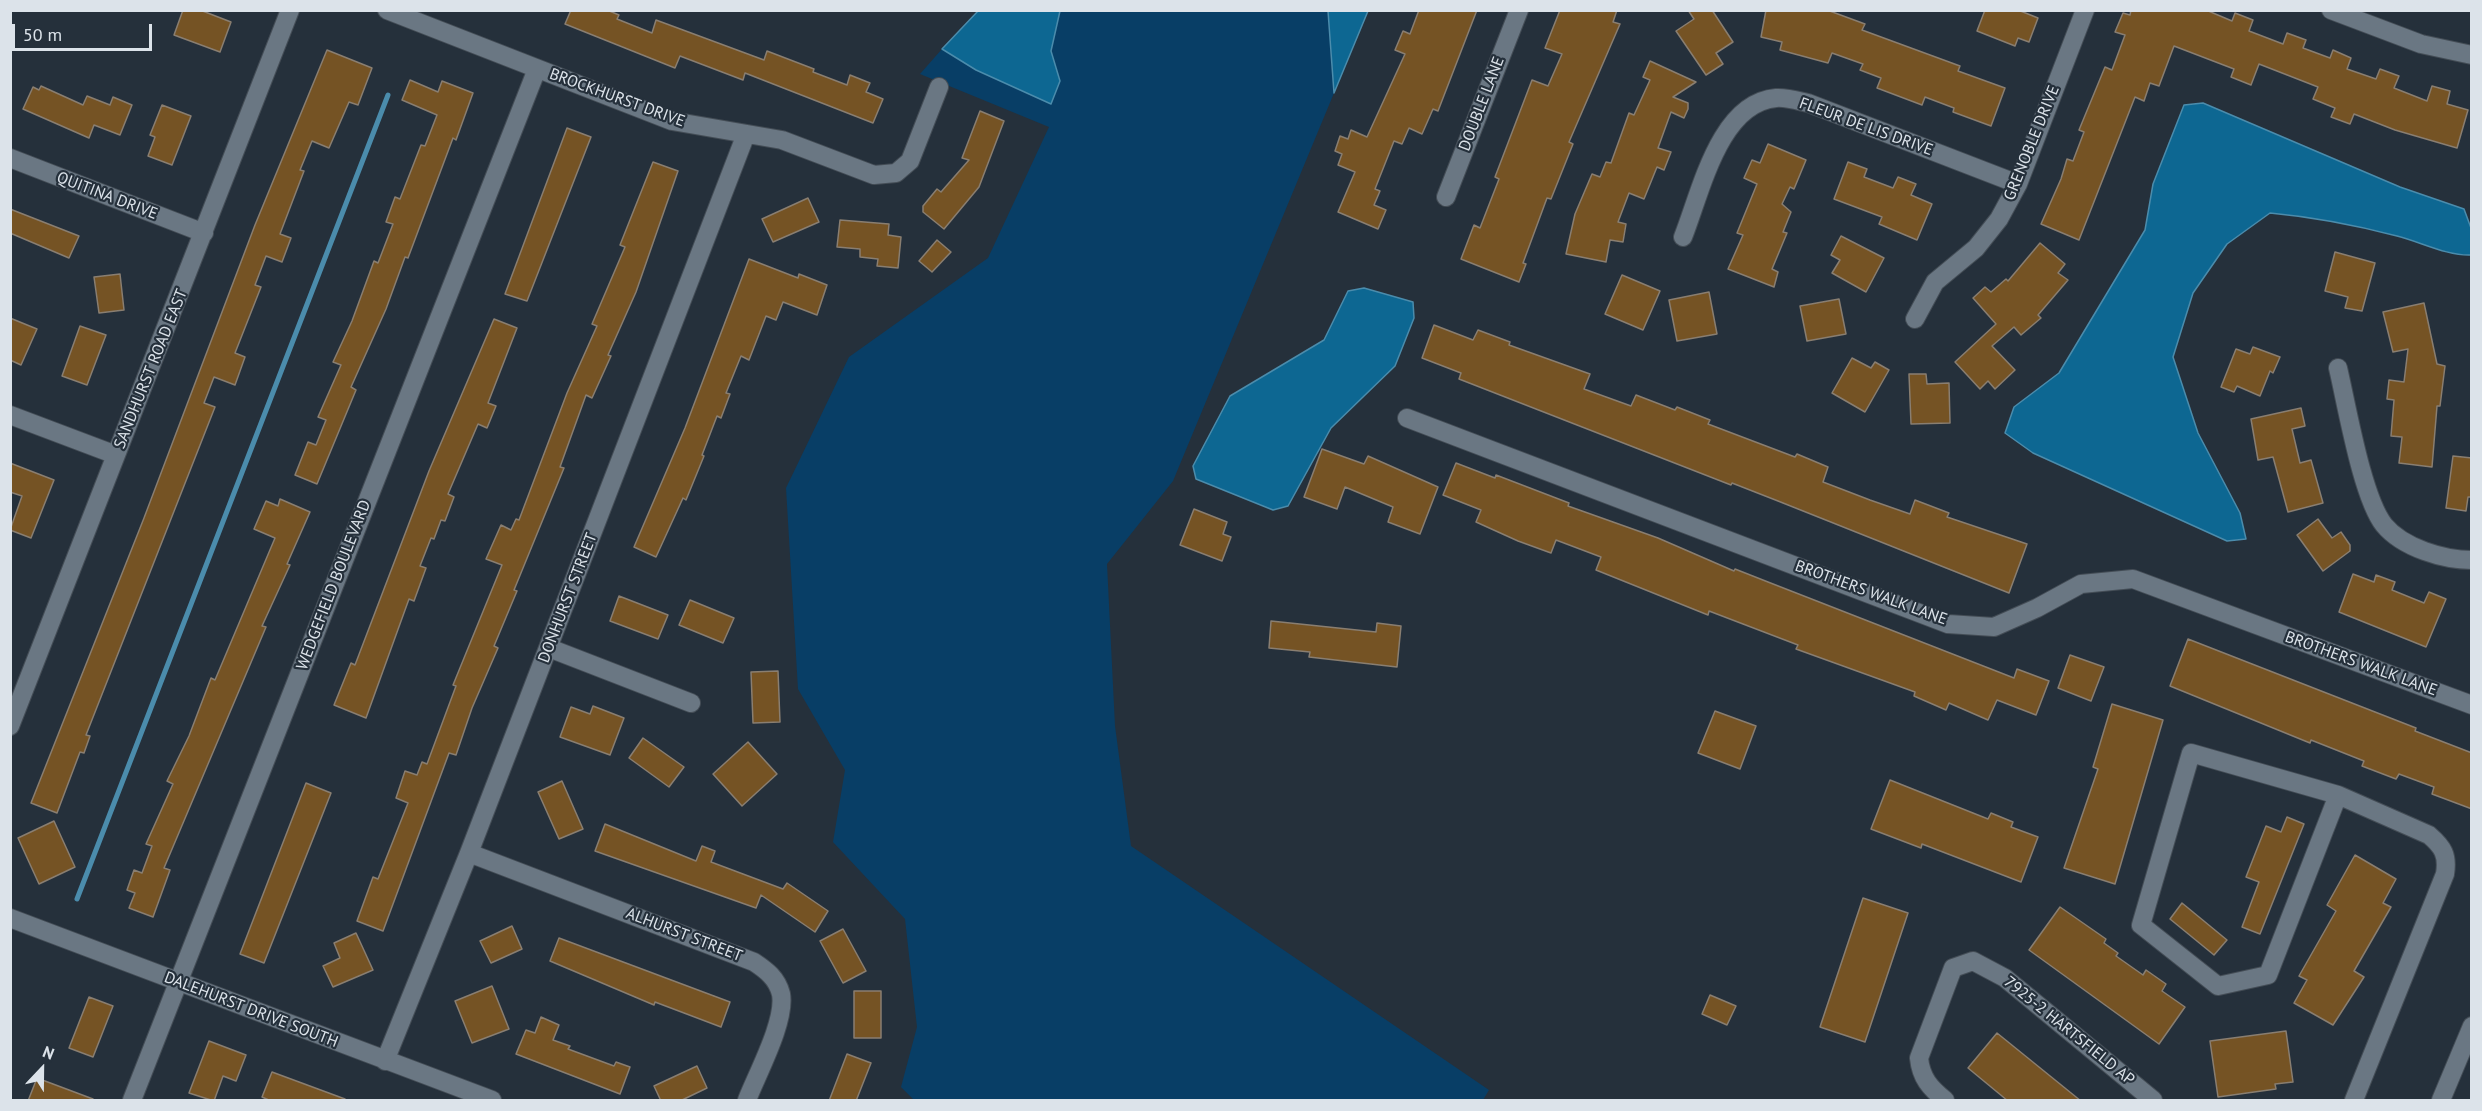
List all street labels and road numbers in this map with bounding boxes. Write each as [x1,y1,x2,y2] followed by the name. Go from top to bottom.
[1455,54,1509,154] street label: DOUBLE LANE
[547,65,687,131] street label: BROCKHURST DRIVE
[2000,83,2064,203] street label: GRENOBLE DRIVE
[1797,94,1935,160] street label: FLEUR DE LIS DRIVE
[54,168,160,224] street label: QUITINA DRIVE
[110,286,192,452] street label: SANDHURST ROAD EAST
[293,497,375,673] street label: WEDGEFIELD BOULEVARD
[534,530,602,666] street label: DONHURST STREET
[1792,557,1950,629] street label: BROTHERS WALK LANE
[2282,628,2440,700] street label: BROTHERS WALK LANE
[623,904,745,966] street label: ALHURST STREET
[161,968,341,1052] street label: DALEHURST DRIVE SOUTH
[2000,972,2138,1090] street label: 7925-2 HARTSFIELD AP

